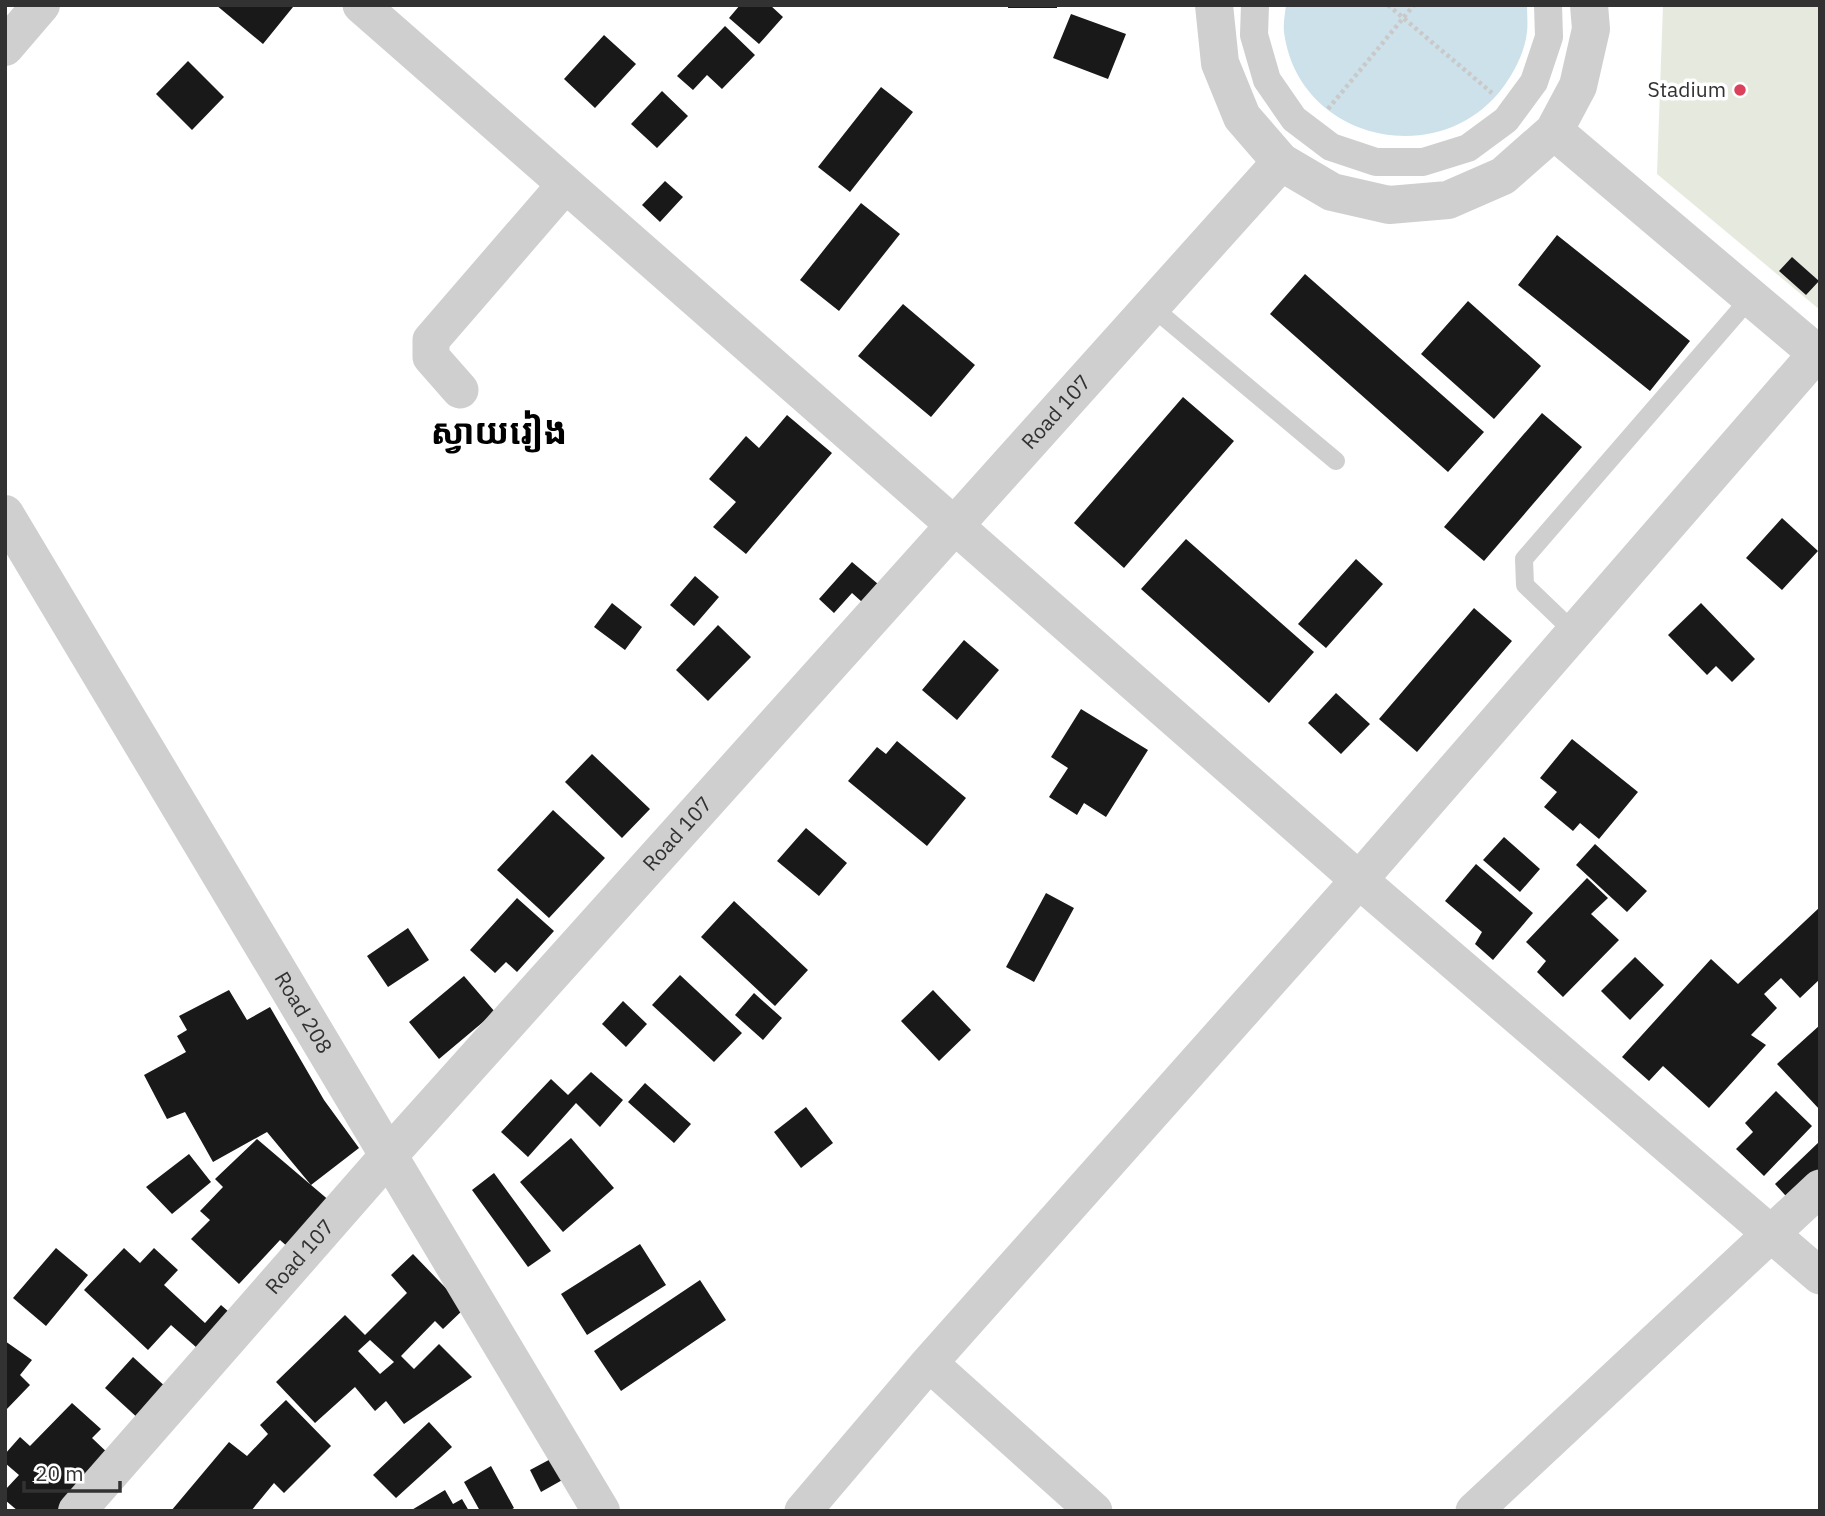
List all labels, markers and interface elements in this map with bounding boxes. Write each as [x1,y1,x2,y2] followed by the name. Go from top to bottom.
[1648,75,1726,103] place label: Stadium
[1732,82,1748,98] marker: Stadium
[1015,368,1096,455] street label: Road 107
[431,408,567,454] district label: ស្វាយរៀង
[636,790,718,876] street label: Road 107
[269,966,339,1058] street label: Road 208
[258,1213,340,1300] street label: Road 107
[24,1450,121,1494] scale bar
[35,1459,84,1487] text: 20 m

